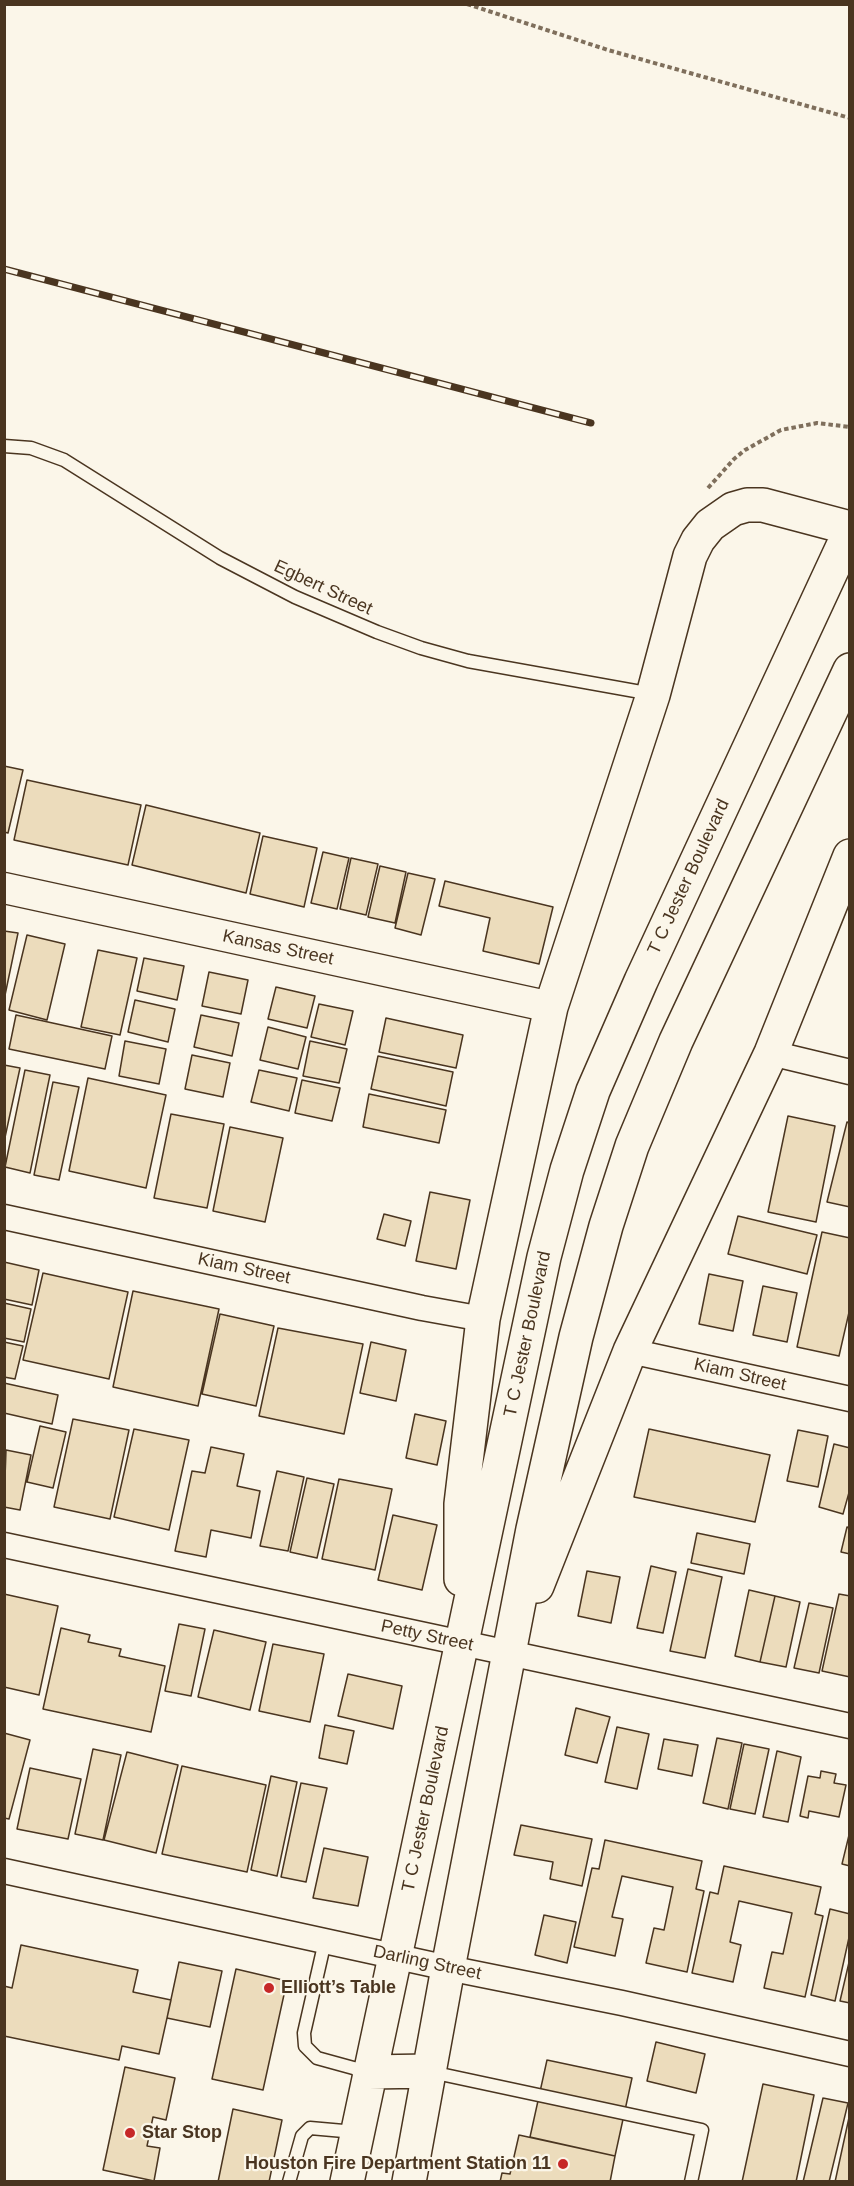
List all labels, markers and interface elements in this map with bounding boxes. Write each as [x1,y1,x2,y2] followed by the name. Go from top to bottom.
[270,556,376,620] street label: Egbert Street
[643,796,735,958] street label: T C Jester Boulevard
[220,926,336,970] street label: Kansas Street
[196,1249,292,1289] street label: Kiam Street
[500,1249,556,1419] street label: T C Jester Boulevard
[692,1354,788,1396] street label: Kiam Street
[379,1616,475,1656] street label: Petty Street
[398,1724,454,1894] street label: T C Jester Boulevard
[371,1941,483,1985] street label: Darling Street
[281,1977,396,1999] place label: Elliott’s Table
[262,1981,276,1995] marker: Elliott’s Table
[142,2122,222,2144] place label: Star Stop
[123,2126,137,2140] marker: Star Stop
[245,2153,551,2175] place label: Houston Fire Department Station 11
[556,2157,570,2171] marker: Houston Fire Department Station 11

